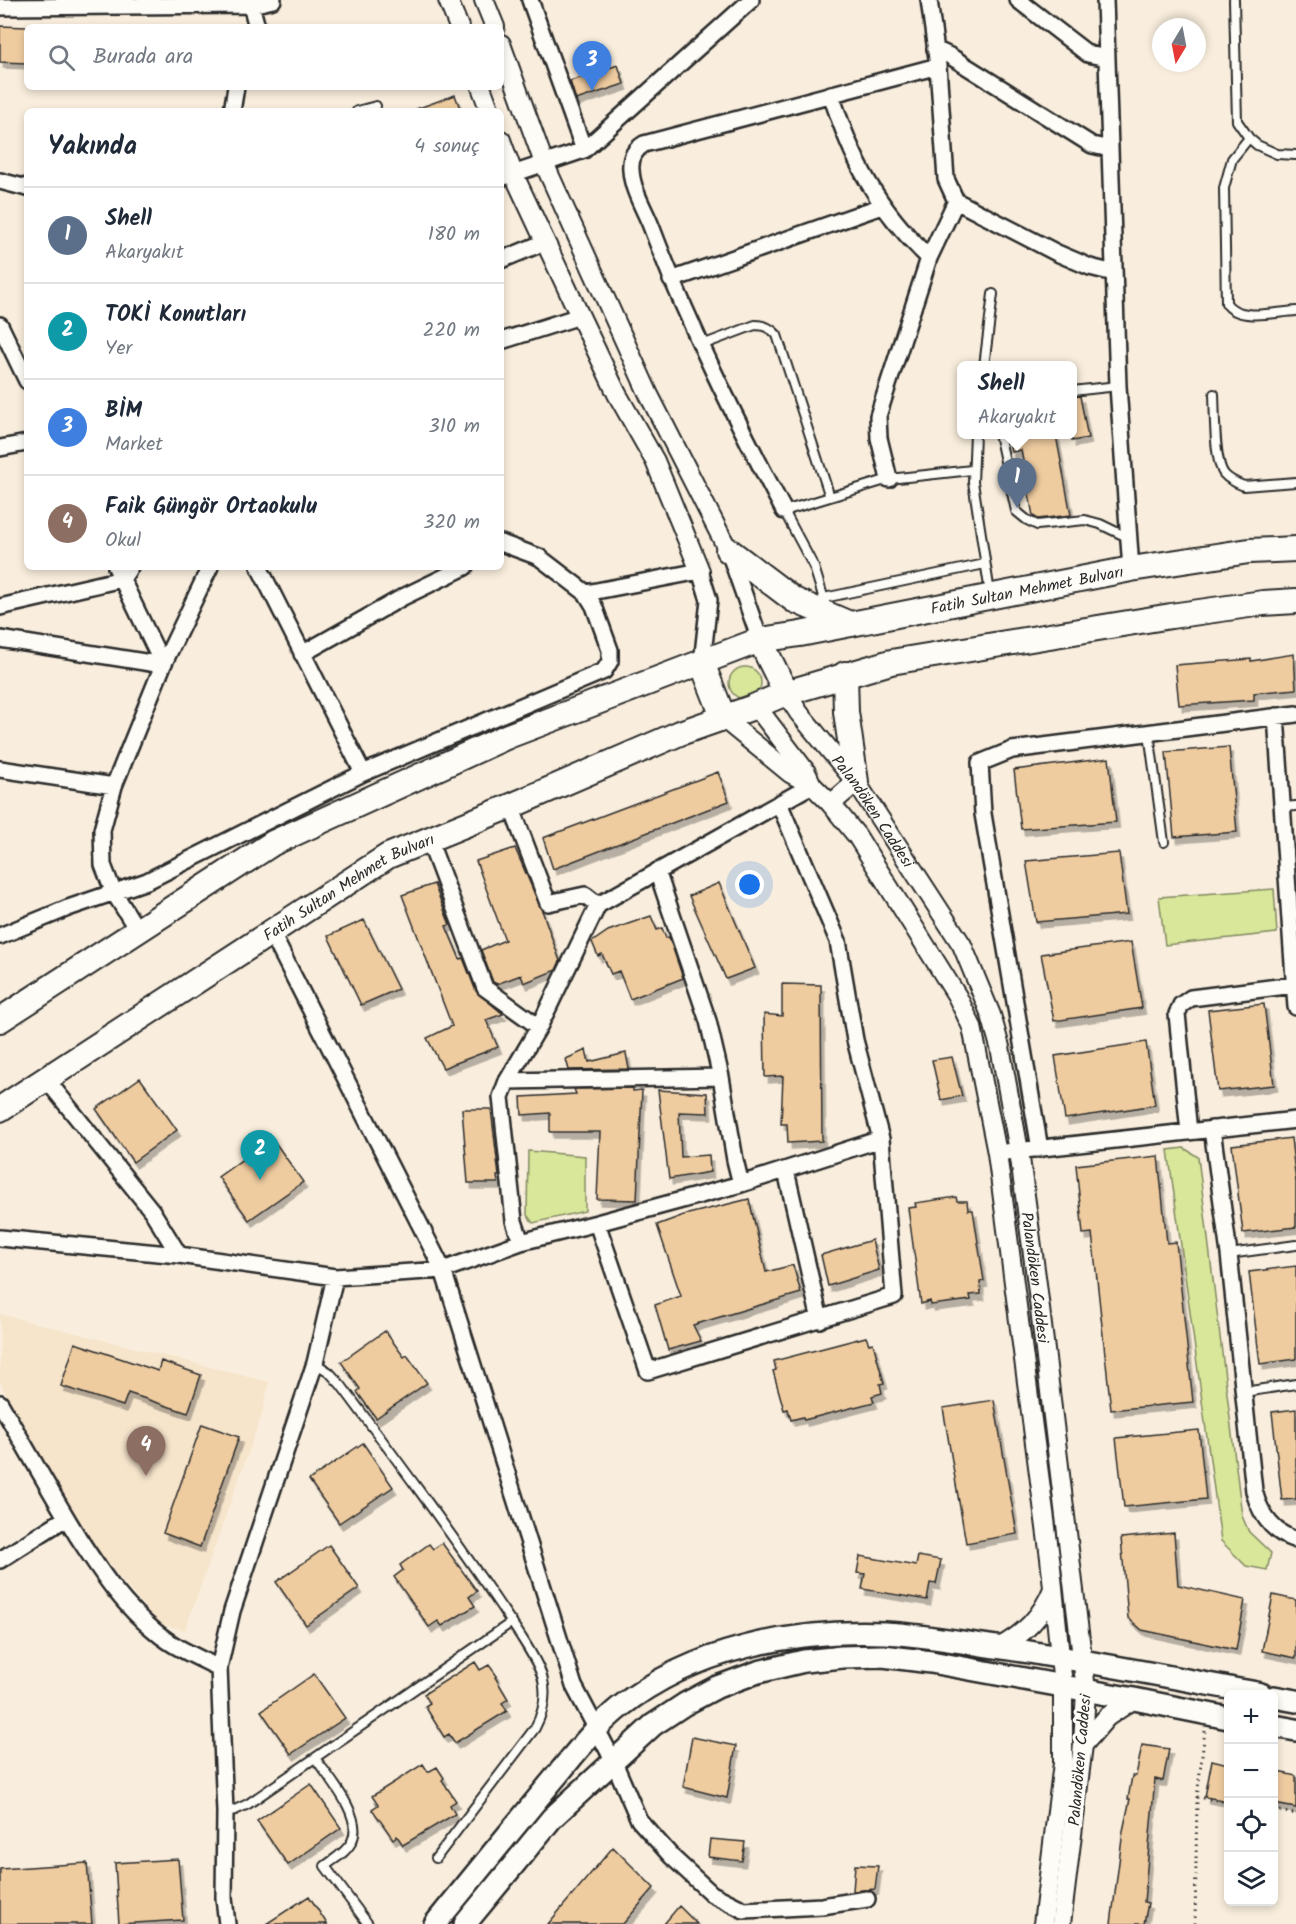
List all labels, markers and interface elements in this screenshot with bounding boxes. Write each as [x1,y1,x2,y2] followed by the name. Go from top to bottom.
[1152,18,1206,72] north arrow
[24,24,504,90] search box
[93,40,193,75] text: Burada ara
[45,41,78,74] icon: search
[572,42,612,91] pin: 3
[48,126,137,168] text: Yakında
[414,131,480,163] text: 4 sonuç
[105,202,152,237] text: Shell
[64,219,71,251] text: 1
[428,219,480,251] text: 180 m
[105,237,184,269] text: Akaryakıt
[105,298,246,333] text: TOKİ Konutları
[62,315,73,347] text: 2
[423,315,480,347] text: 220 m
[105,333,132,365] text: Yer
[957,361,1077,439] popup
[978,367,1025,402] text: Shell
[105,394,142,429] text: BİM
[978,402,1056,434] text: Akaryakıt
[62,411,73,443] text: 3
[428,411,480,443] text: 310 m
[105,429,163,461] text: Market
[998,458,1036,508] pin: 1
[105,490,317,525] text: Faik Güngör Ortaokulu
[62,507,73,539] text: 4
[423,507,480,539] text: 320 m
[105,525,141,557] text: Okul
[929,560,1126,622] street label: Fatih Sultan Mehmet Bulvarı
[825,750,920,874] street label: Palandöken Caddesi
[259,827,439,948] street label: Fatih Sultan Mehmet Bulvarı
[735,870,764,899] your location
[240,1130,280,1180] pin: 2
[1013,1210,1055,1346] street label: Palandöken Caddesi
[126,1426,166,1476] pin: 4
[1224,1690,1278,1906] map controls
[1224,1690,1278,1744] button: +
[1062,1692,1099,1827] street label: Palandöken Caddesi
[1224,1744,1278,1798] button: −
[1224,1798,1278,1852] button: locate
[1224,1852,1278,1906] button: layers

